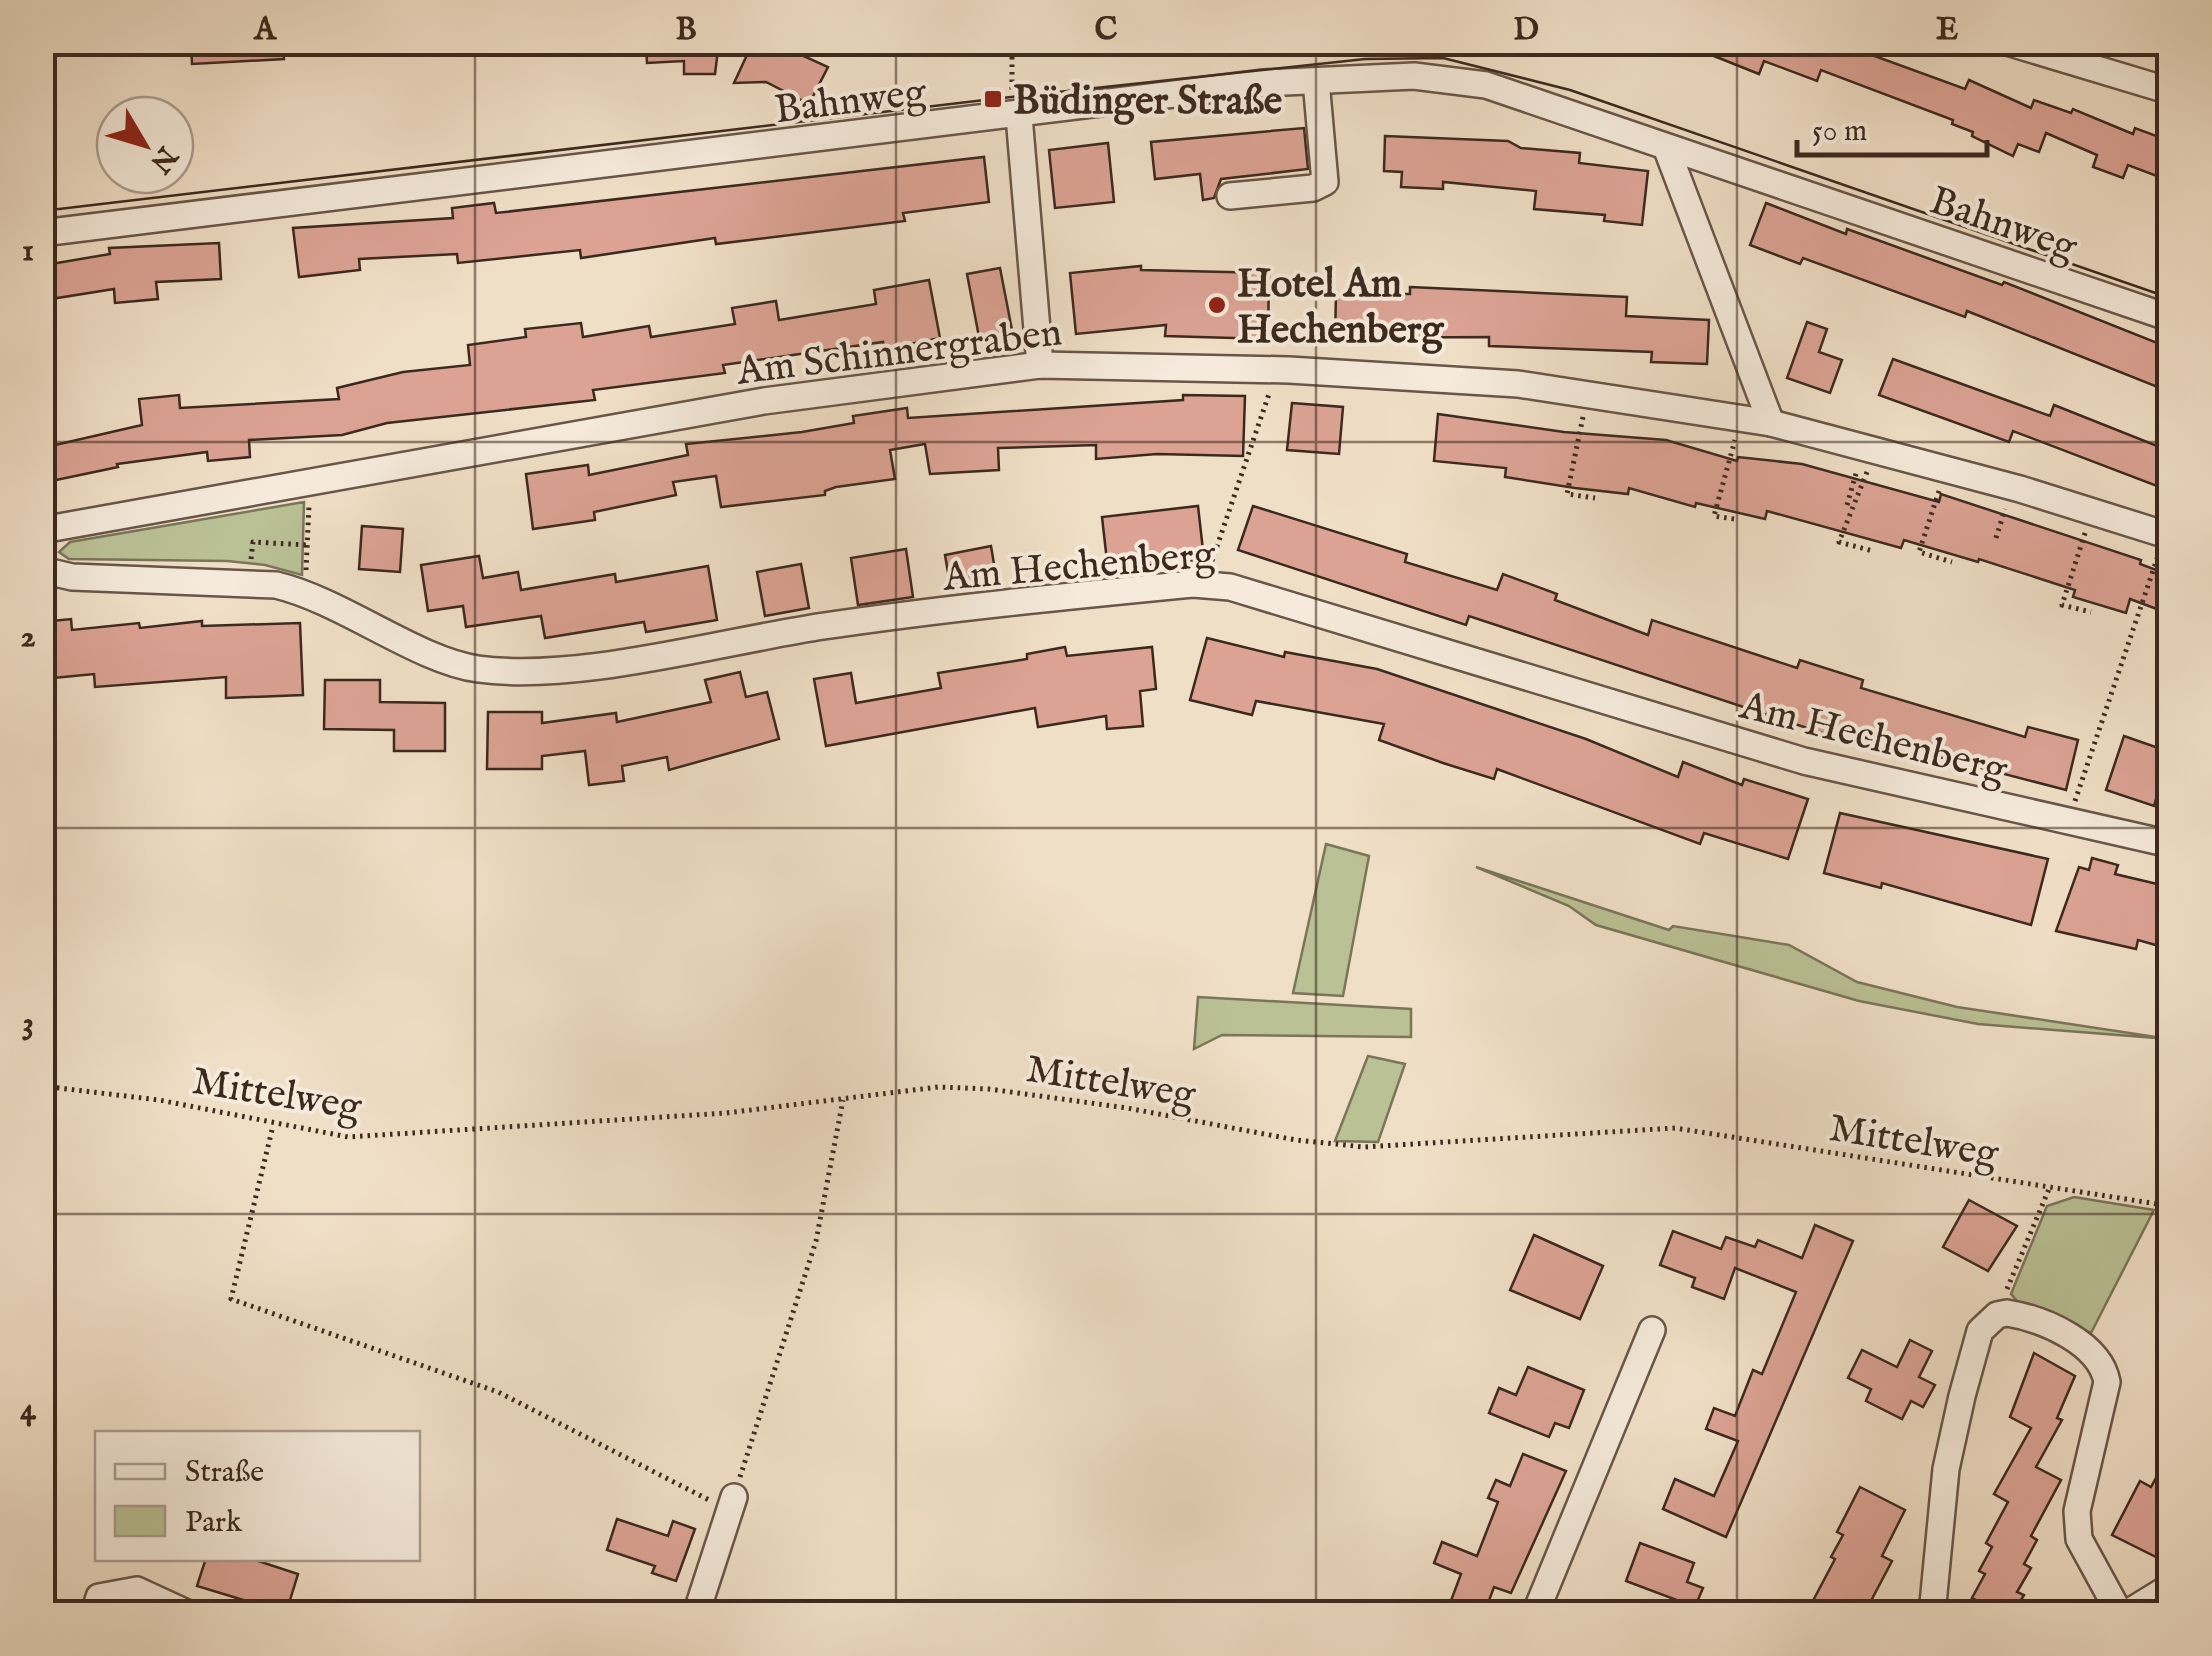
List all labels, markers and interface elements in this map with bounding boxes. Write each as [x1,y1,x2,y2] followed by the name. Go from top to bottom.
[252,10,277,51] text: A
[675,10,697,51] text: B
[1095,10,1118,51] text: C
[1513,10,1539,51] text: D
[1936,10,1958,51] text: E
[772,68,930,137] street label: Bahnweg
[1013,77,1282,128] place label: Büdinger Straße
[982,88,1004,110] marker: Büdinger Straße
[95,95,195,195] north arrow
[1797,95,1987,157] scale bar
[1812,113,1867,151] text: 50 m
[141,138,185,179] text: N
[1923,176,2084,275] street label: Bahnweg
[22,231,34,272] text: 1
[1237,260,1444,357] place label: Hotel Am Hechenberg
[1206,294,1228,316] marker: Hotel Am Hechenberg
[733,308,1065,399] street label: Am Schinnergraben
[940,530,1219,605] street label: Am Hechenberg
[20,617,36,658] text: 2
[1734,681,2013,797] street label: Am Hechenberg
[22,1004,34,1045] text: 3
[1022,1045,1200,1122] street label: Mittelweg
[188,1057,366,1134] street label: Mittelweg
[1825,1104,2003,1181] street label: Mittelweg
[20,1390,36,1431] text: 4
[95,1431,420,1561] legend
[185,1454,264,1492] text: Straße
[185,1504,243,1542] text: Park

